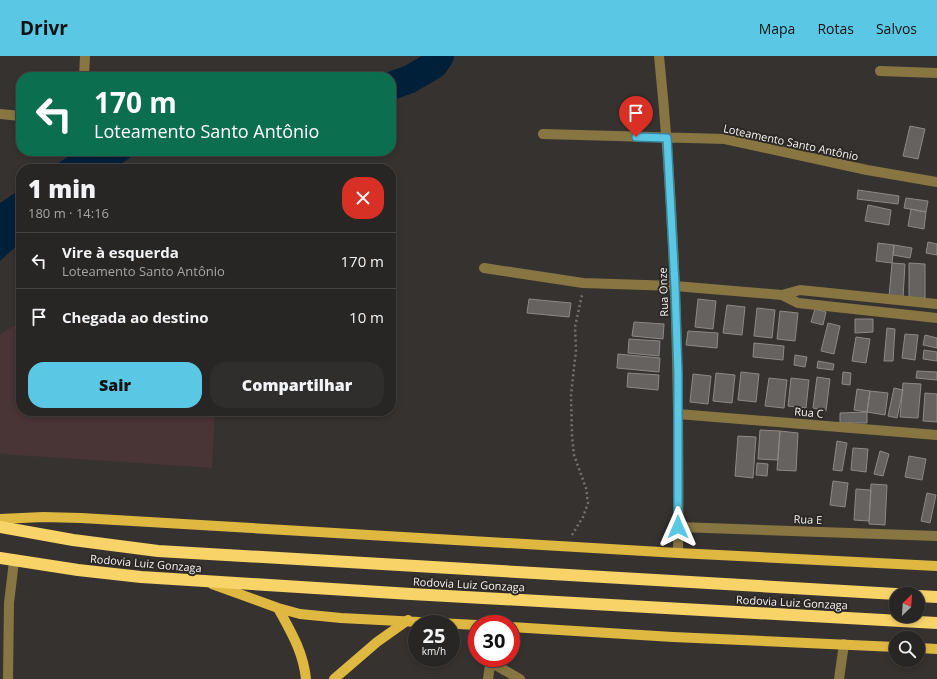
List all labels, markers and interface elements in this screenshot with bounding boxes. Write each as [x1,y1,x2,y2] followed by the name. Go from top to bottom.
[20,15,68,41] text: Drivr
[759,19,795,38] text: Mapa
[817,19,854,38] text: Rotas
[876,19,917,38] text: Salvos
[94,83,177,121] text: 170 m
[28,88,80,140] icon: left
[619,96,653,137] pin
[625,102,647,124] icon: arrive
[94,119,319,143] text: Loteamento Santo Antônio
[722,120,860,164] street label: Loteamento Santo Antônio
[28,172,96,205] text: 1 min
[342,177,384,219] button: close
[28,204,109,222] text: 180 m · 14:16
[62,242,179,262] text: Vire à esquerda
[28,250,50,272] icon: left
[340,251,384,271] text: 170 m
[62,262,225,280] text: Loteamento Santo Antônio
[655,267,671,317] street label: Rua Onze
[28,306,50,328] icon: arrive
[62,307,209,327] text: Chegada ao destino
[349,307,384,327] text: 10 m
[28,362,202,408] button: Sair
[210,362,384,408] button: Compartilhar
[794,403,824,421] street label: Rua C
[657,506,699,548] position arrow
[793,511,823,527] street label: Rua E
[90,551,202,575] street label: Rodovia Luiz Gonzaga
[413,574,525,594] street label: Rodovia Luiz Gonzaga
[889,587,925,623] north arrow
[889,587,925,667] map controls
[736,592,848,612] street label: Rodovia Luiz Gonzaga
[468,615,520,667] speed limit sign: 30
[423,622,445,649] text: 25
[889,631,925,667] button: search
[422,644,446,658] text: km/h

